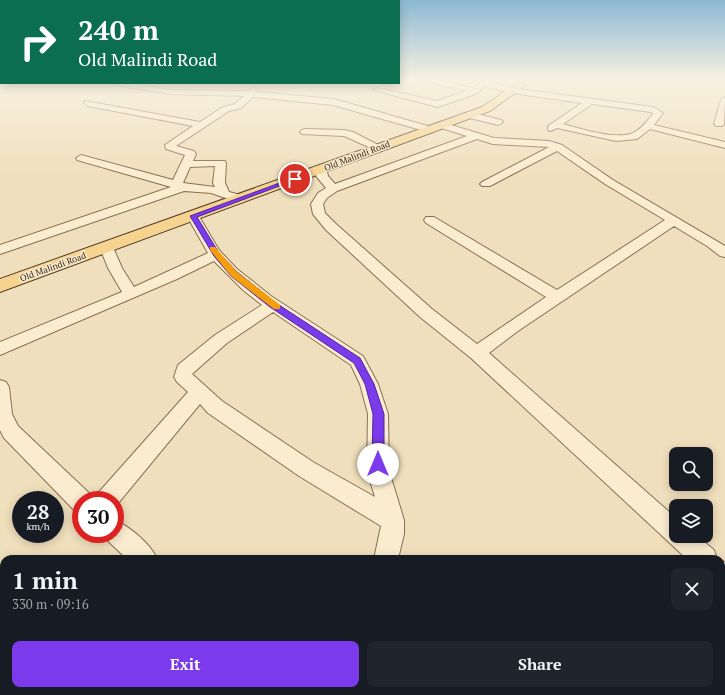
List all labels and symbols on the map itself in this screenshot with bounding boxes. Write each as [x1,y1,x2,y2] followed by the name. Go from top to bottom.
[322,138,392,174] street label: Old Malindi Road
[278,162,312,196] pin
[18,249,88,285] street label: Old Malindi Road
[357,443,399,485] position arrow
[72,491,124,543] speed limit sign: 30

